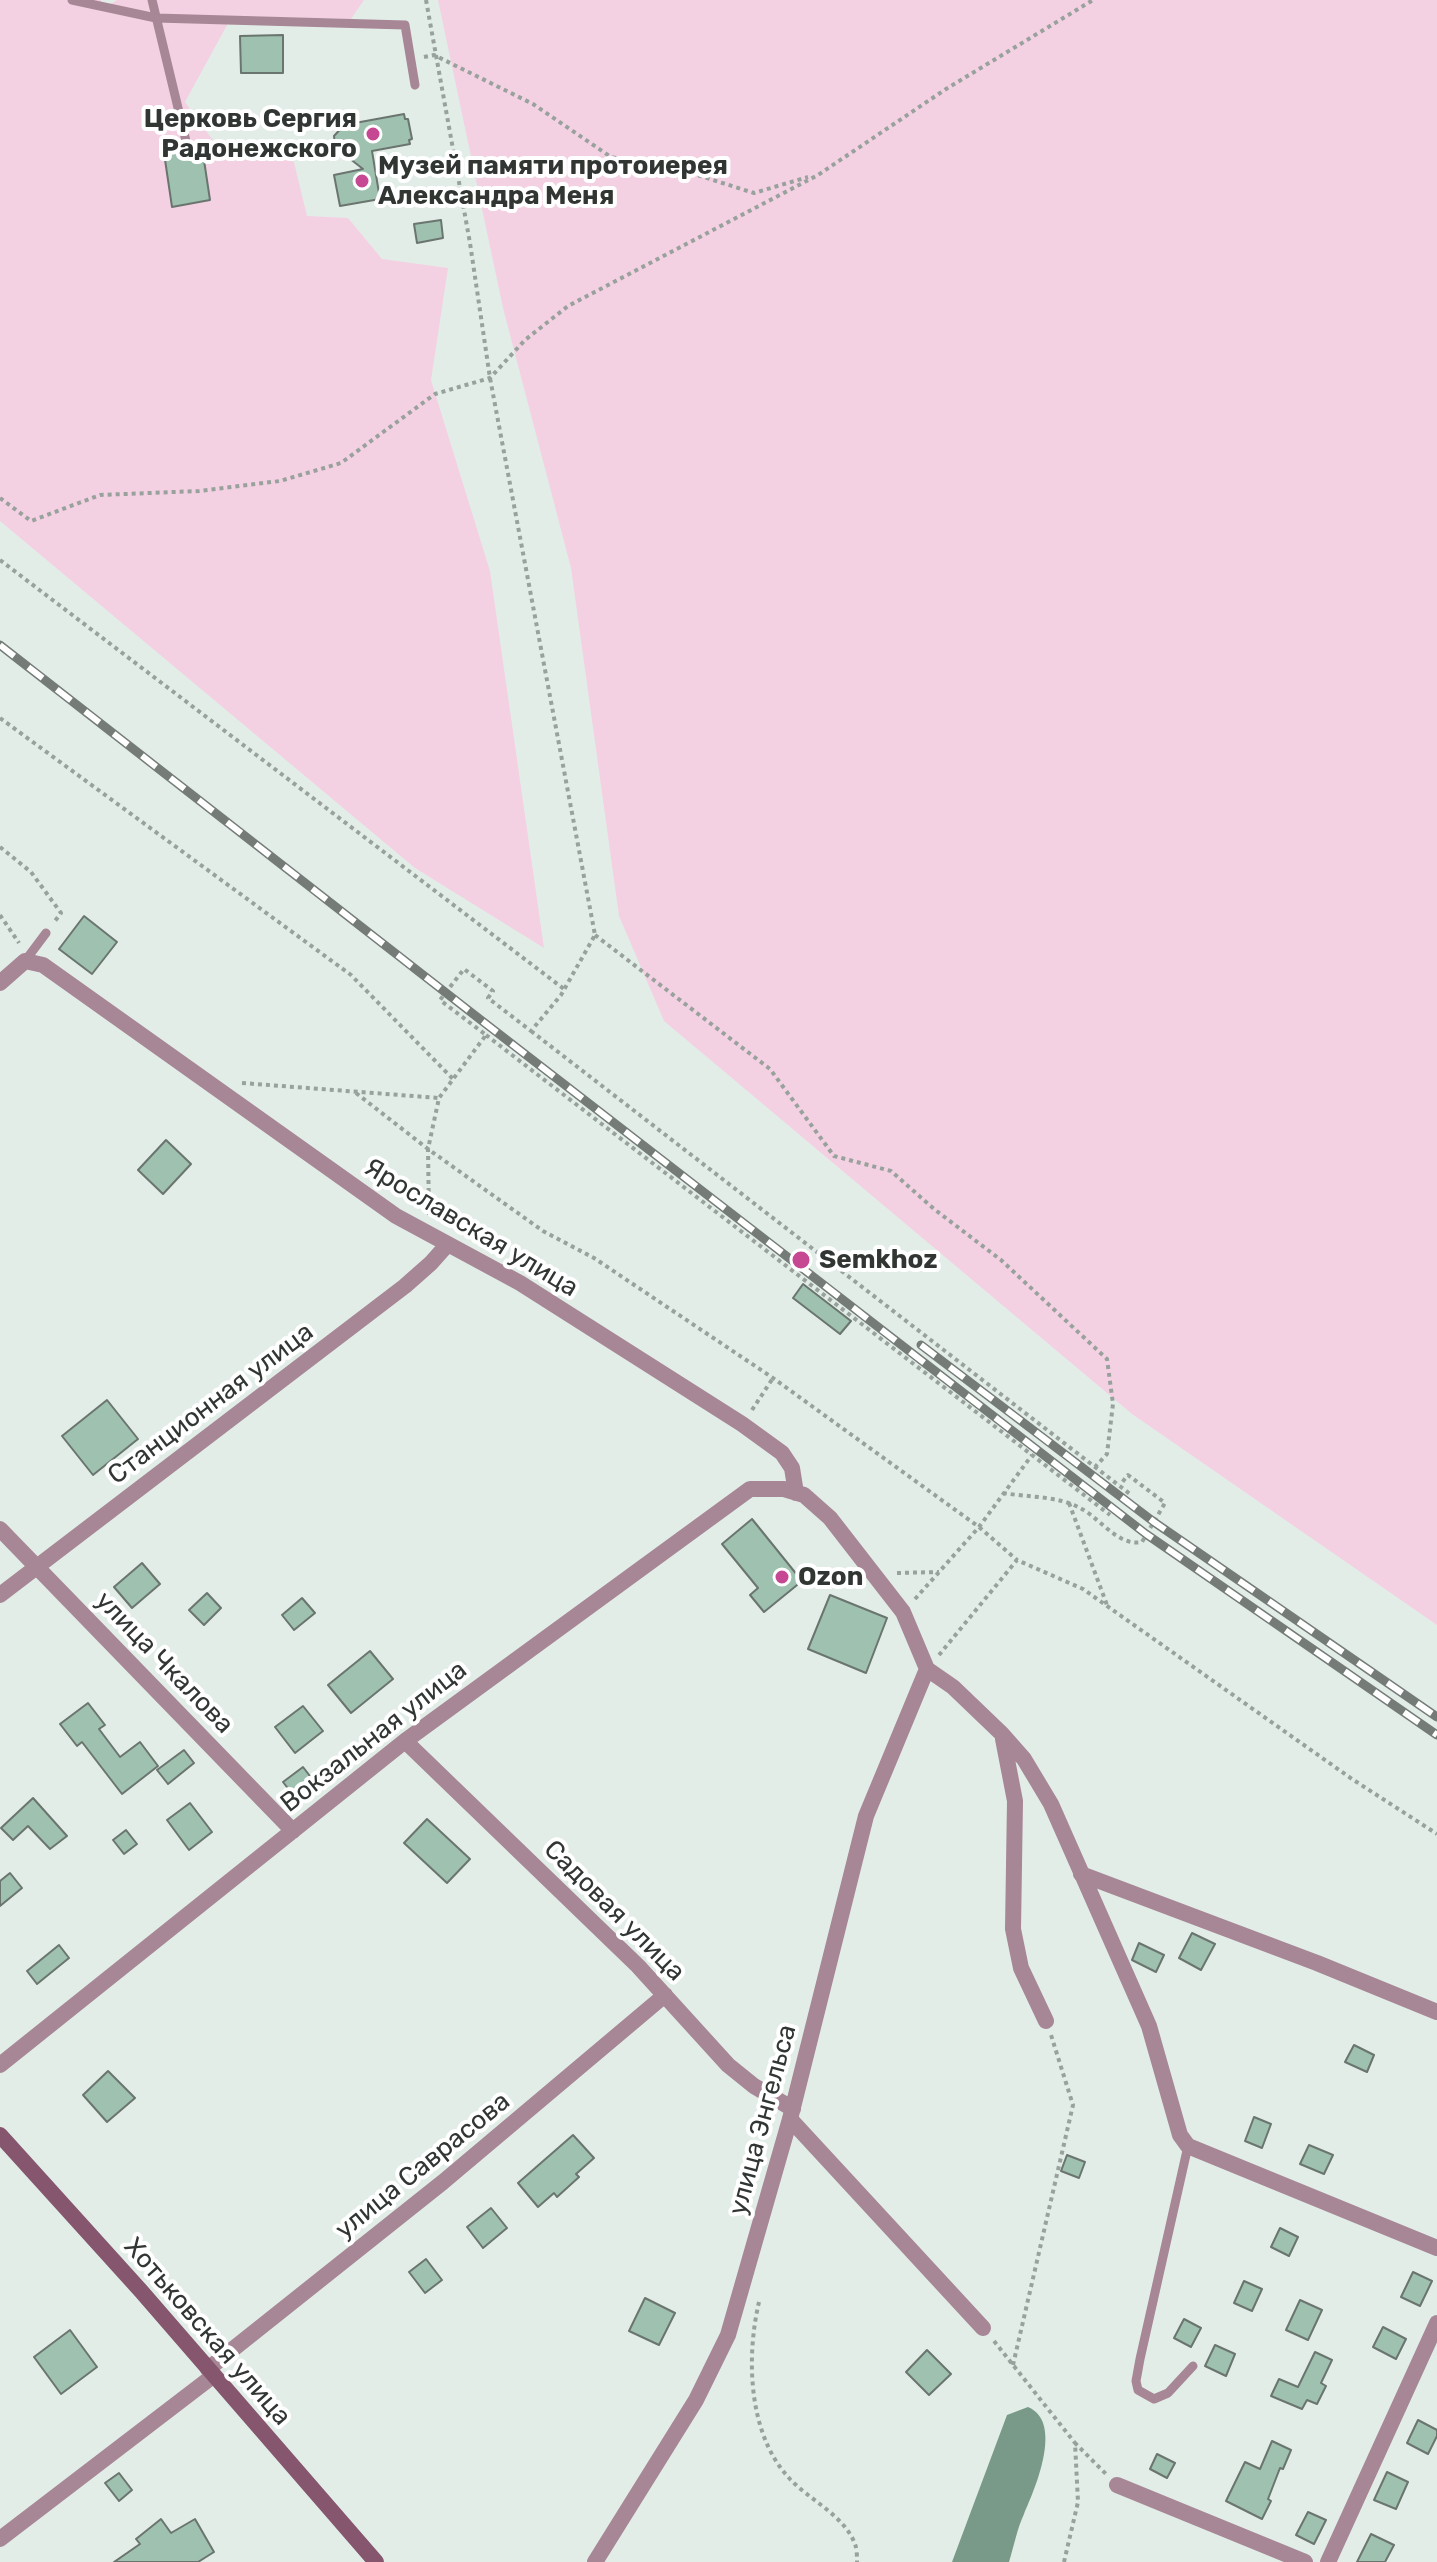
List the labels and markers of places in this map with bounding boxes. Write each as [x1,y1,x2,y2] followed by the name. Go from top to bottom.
[144,103,357,164] place label: Церковь Сергия Радонежского
[364,125,382,143] marker: Церковь Сергия Радонежского
[378,150,728,212] place label: Музей памяти протоиерея Александра Меня
[353,172,371,190] marker: Музей памяти протоиерея Александра Меня
[819,1244,938,1276] place label: Semkhoz
[790,1249,812,1271] marker: Semkhoz
[798,1561,863,1593] place label: Ozon
[773,1568,791,1586] marker: Ozon

